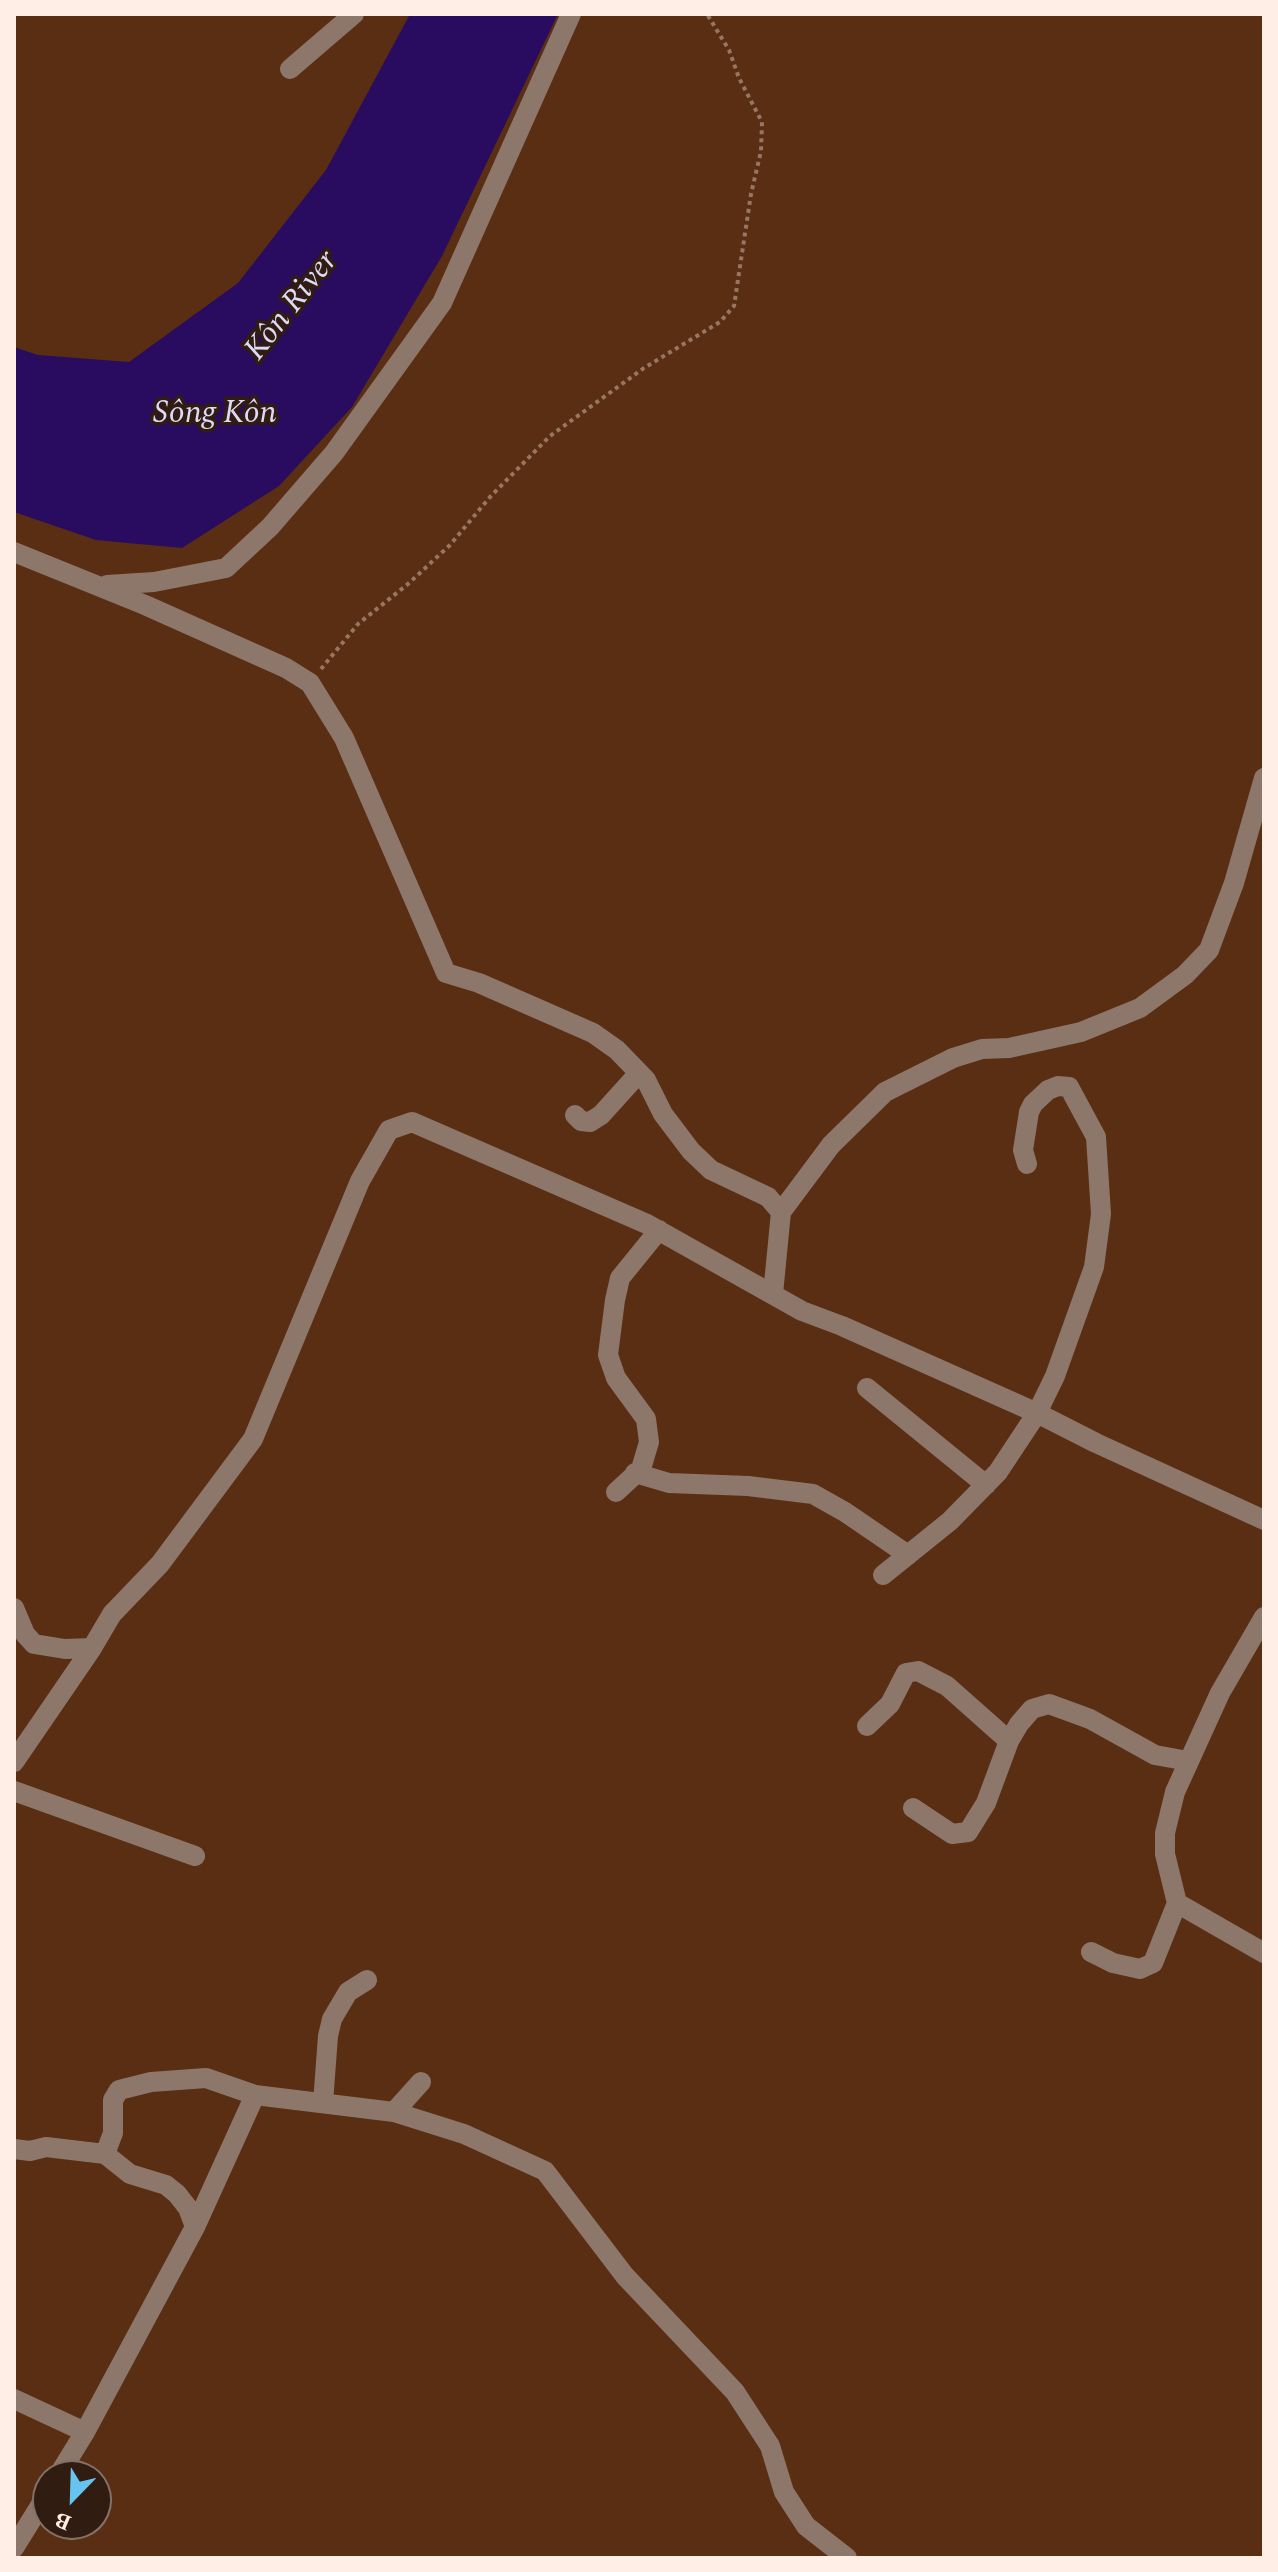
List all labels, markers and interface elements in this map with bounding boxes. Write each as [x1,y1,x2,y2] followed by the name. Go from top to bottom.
[238,244,348,370] water label: Kôn River
[153,397,277,435] water label: Sông Kôn
[32,2460,112,2540] north arrow
[50,2502,77,2539] text: B

